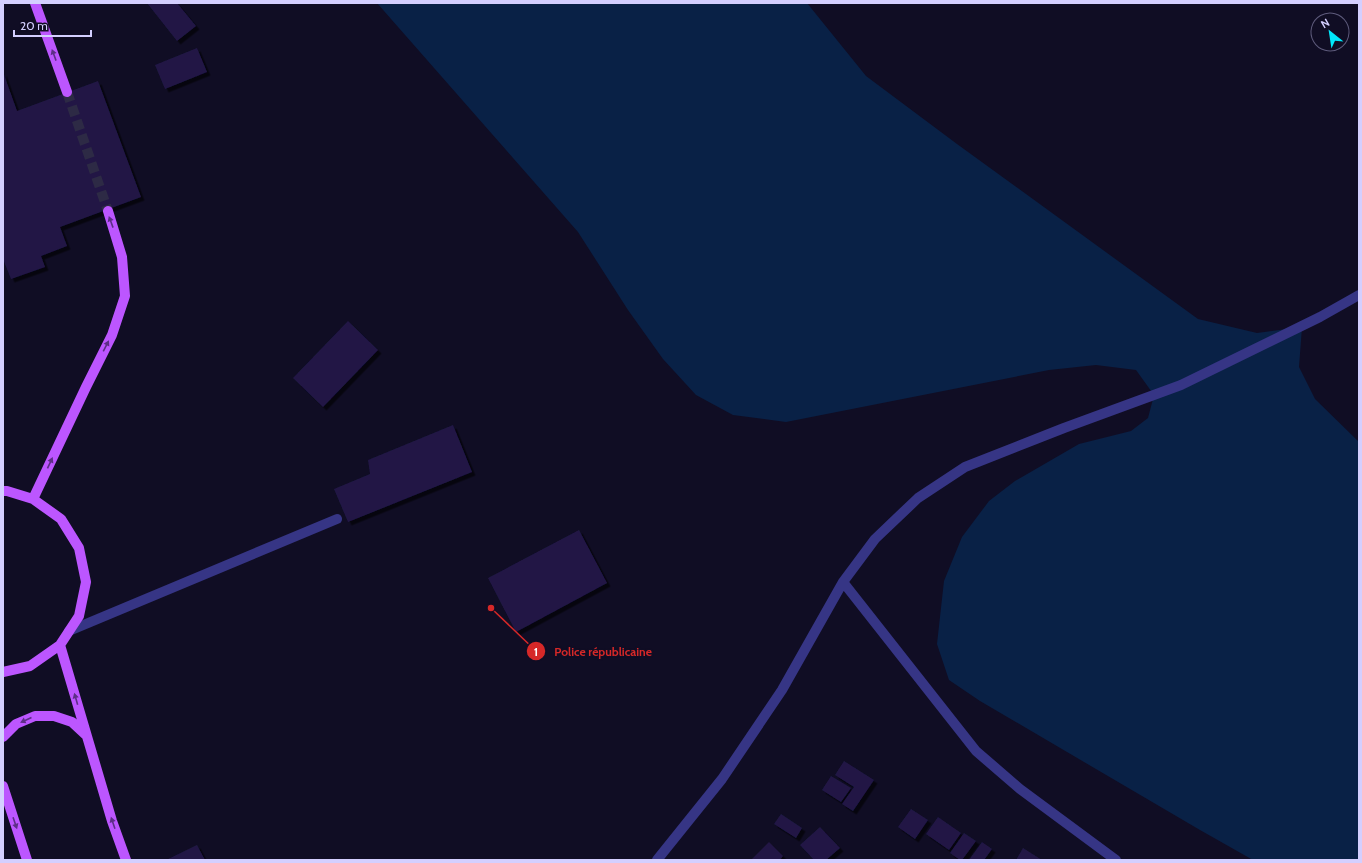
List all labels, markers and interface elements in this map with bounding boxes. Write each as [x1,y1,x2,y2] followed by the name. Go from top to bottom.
[14,12,91,38] scale bar
[1310,12,1350,52] north arrow
[1318,15,1332,31] text: N
[20,18,48,33] text: 20 m
[50,49,56,61] one-way arrow
[108,215,114,227] one-way arrow
[103,341,110,352] one-way arrow
[47,458,53,469] one-way arrow
[526,639,660,663] callout: Police républicaine
[534,644,538,659] text: 1
[554,644,652,659] text: Police républicaine
[72,693,78,705] one-way arrow
[20,717,32,723] one-way arrow
[12,817,18,829] one-way arrow
[109,817,115,829] one-way arrow

